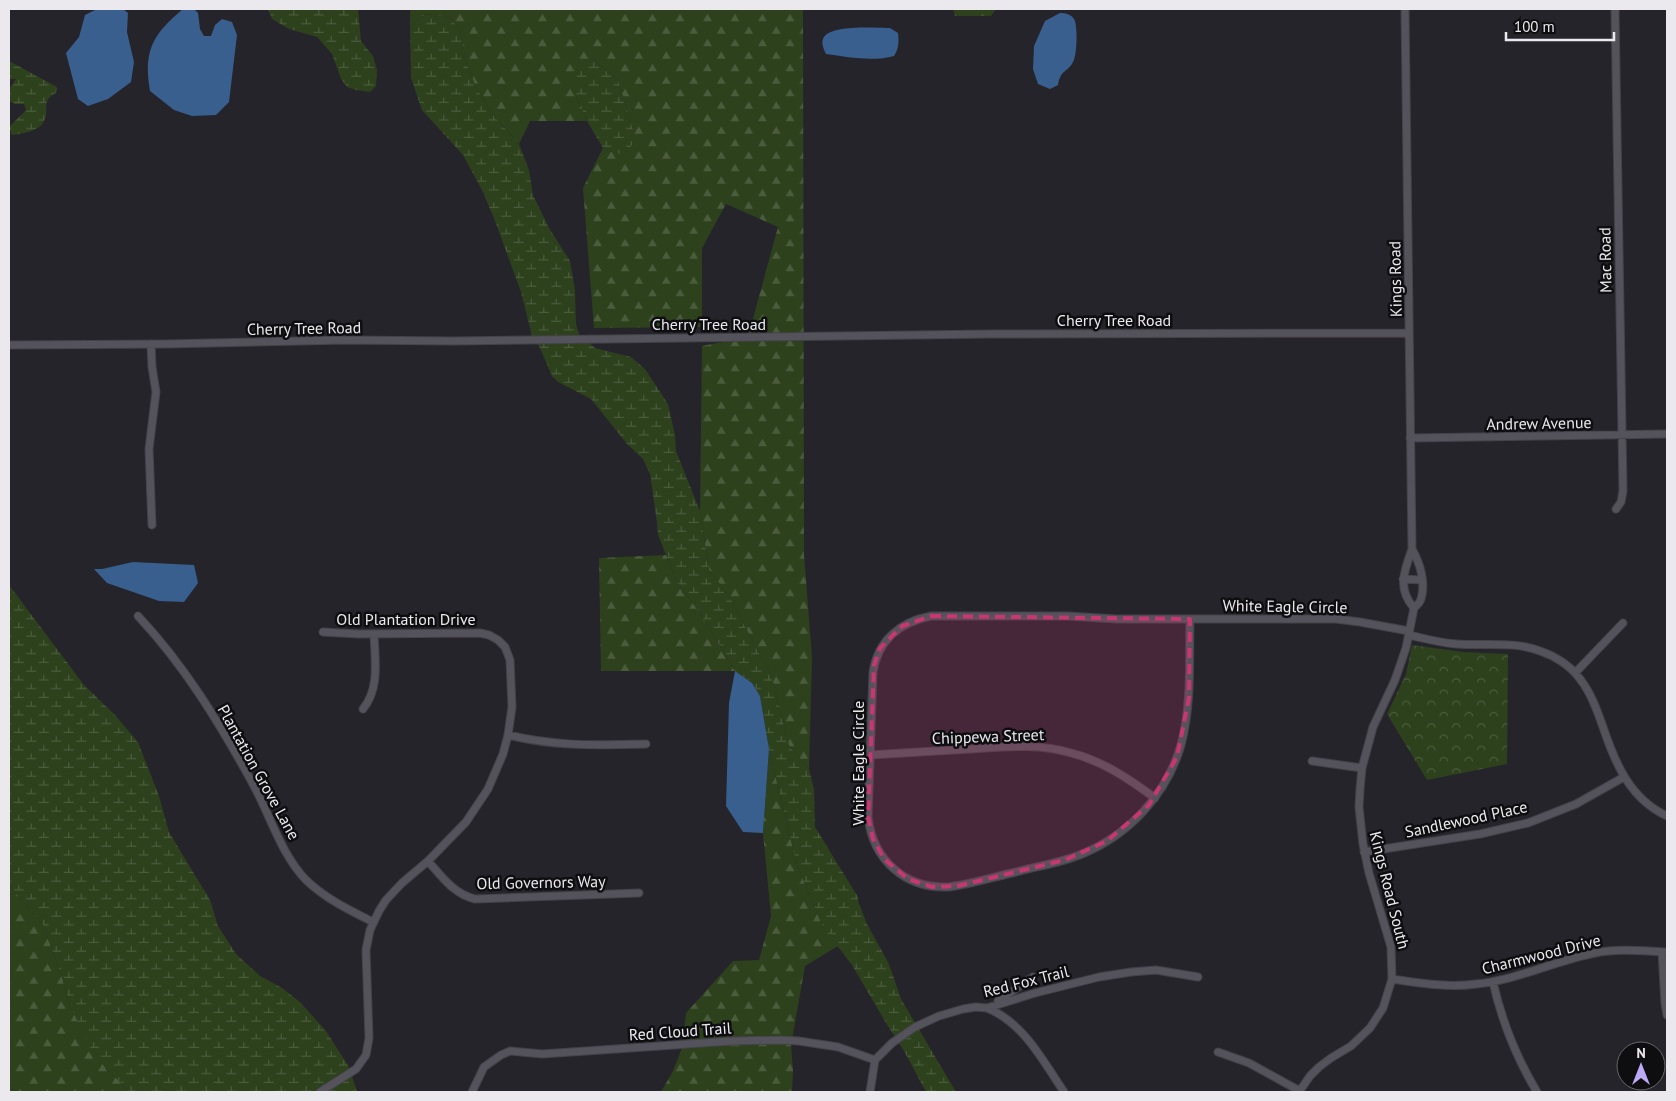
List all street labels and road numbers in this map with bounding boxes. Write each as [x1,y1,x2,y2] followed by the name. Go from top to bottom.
[1594,227,1616,293] street label: Mac Road
[1384,241,1406,317] street label: Kings Road
[1057,310,1171,330] street label: Cherry Tree Road
[652,314,766,334] street label: Cherry Tree Road
[247,317,361,339] street label: Cherry Tree Road
[1486,412,1592,434] street label: Andrew Avenue
[1222,595,1348,617] street label: White Eagle Circle
[336,609,476,629] street label: Old Plantation Drive
[214,701,304,843] street label: Plantation Grove Lane
[848,701,868,826] street label: White Eagle Circle
[932,724,1045,748] street label: Chippewa Street
[1403,796,1529,842] street label: Sandlewood Place
[1366,829,1414,951] street label: Kings Road South
[476,871,606,893] street label: Old Governors Way
[1480,930,1602,978] street label: Charmwood Drive
[981,961,1071,1001] street label: Red Fox Trail
[628,1017,732,1045] street label: Red Cloud Trail

